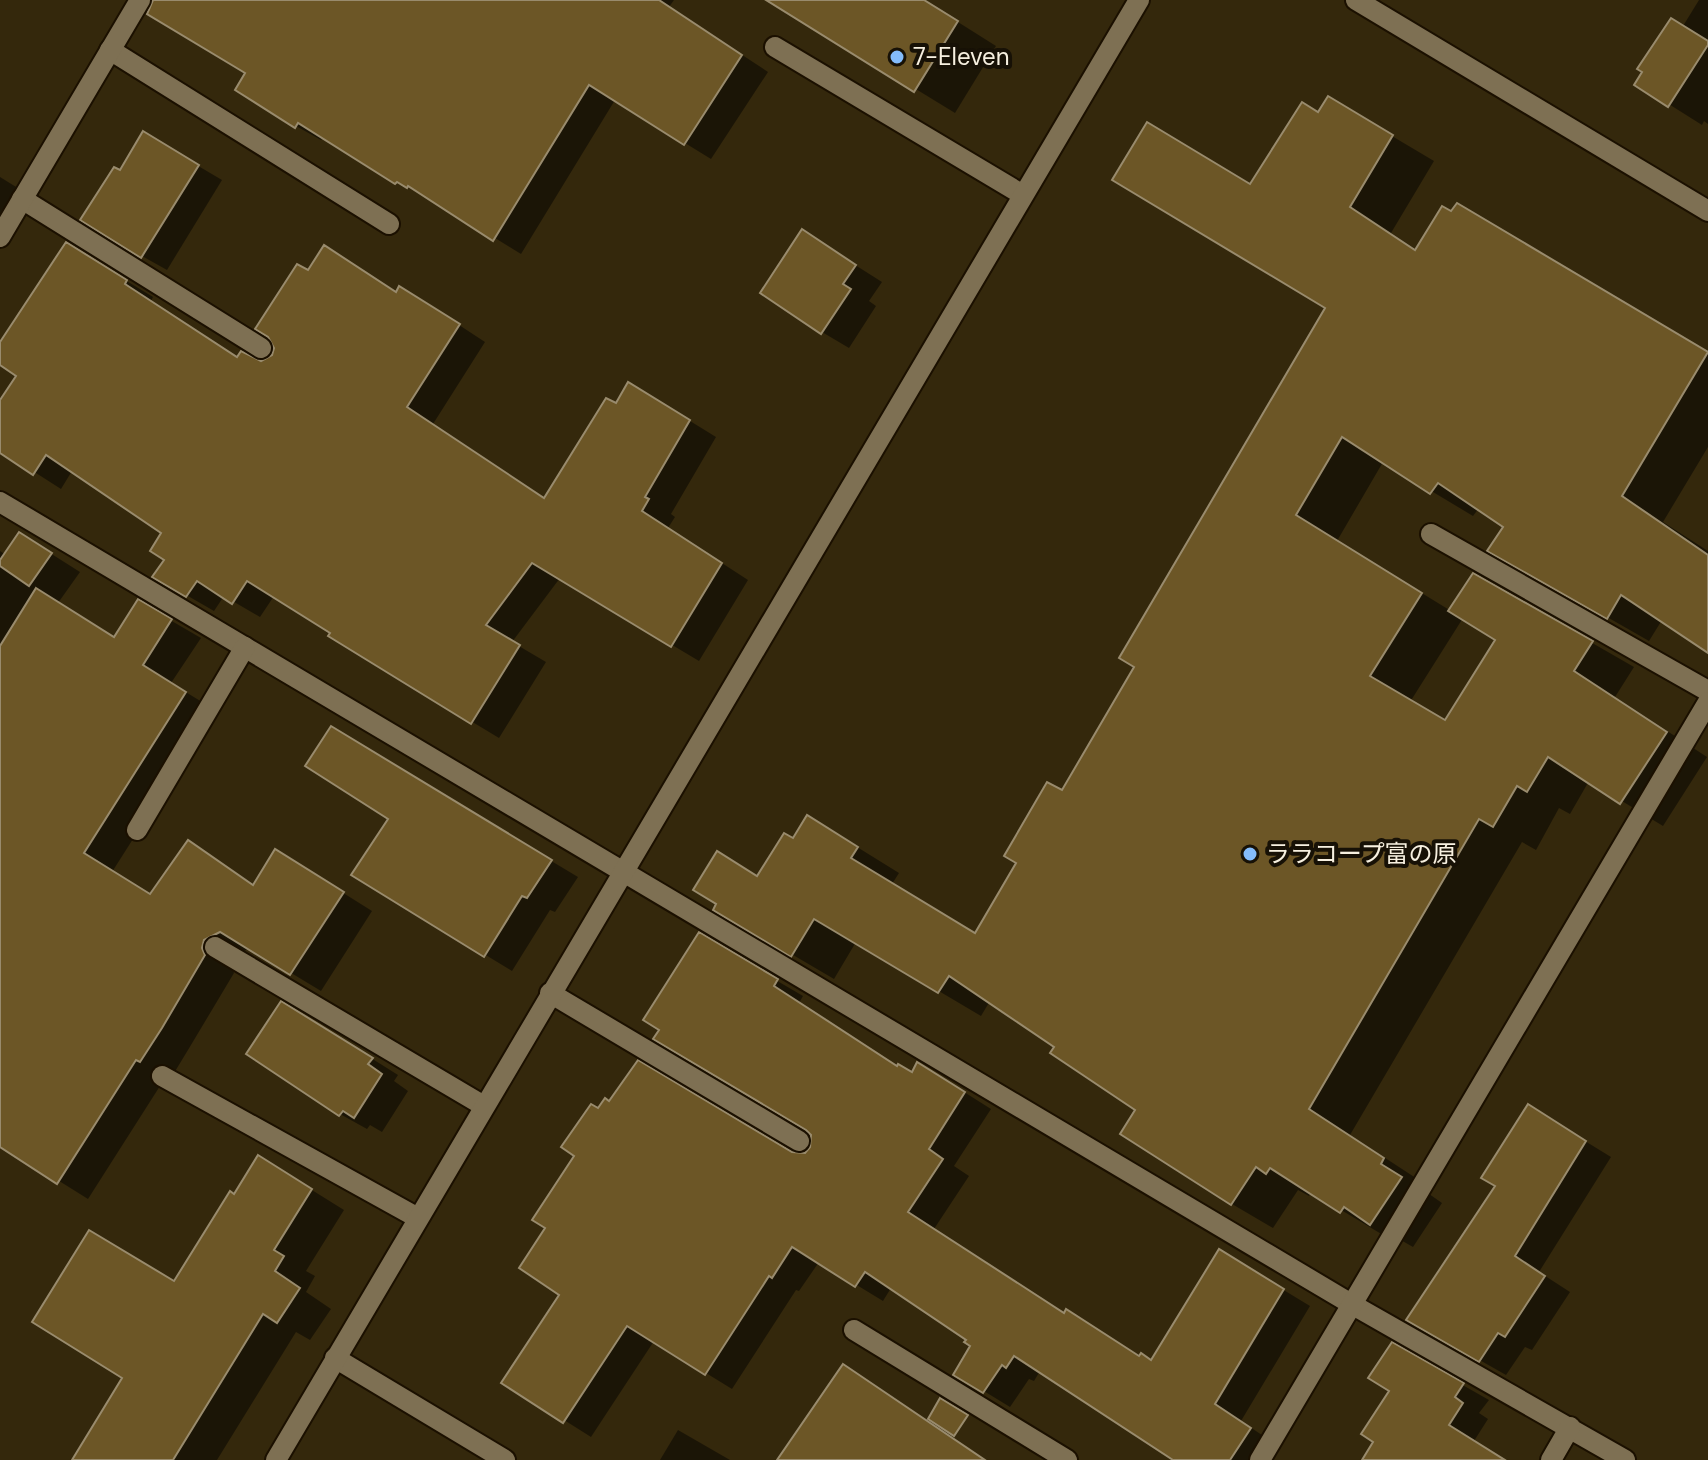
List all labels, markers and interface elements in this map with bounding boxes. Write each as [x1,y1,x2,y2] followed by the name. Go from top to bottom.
[913,41,1010,72] place label: 7-Eleven
[888,48,906,66] marker: 7-Eleven
[1266,838,1457,869] place label: ララコープ富の原
[1241,845,1259,863] marker: ララコープ富の原

